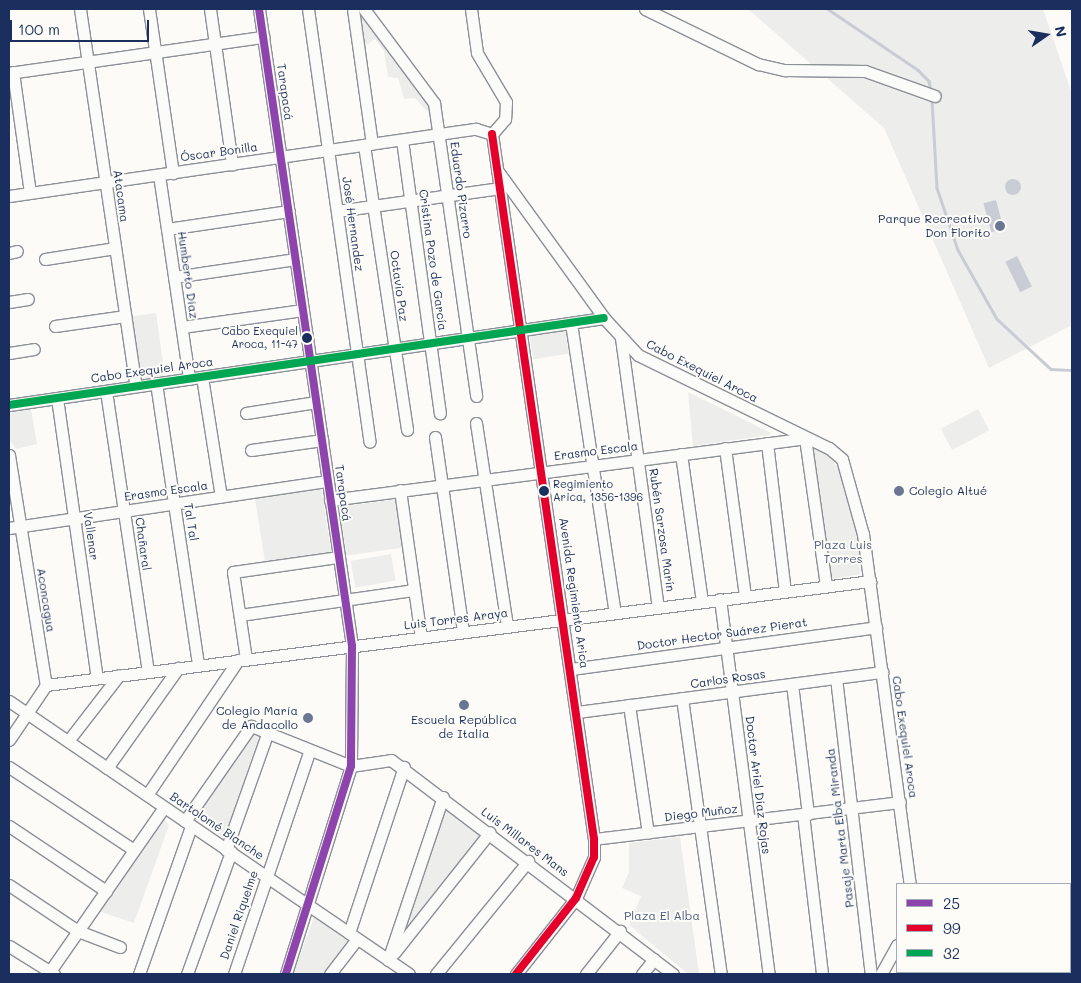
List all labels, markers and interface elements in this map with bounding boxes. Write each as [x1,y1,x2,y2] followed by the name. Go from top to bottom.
[12,10,151,42] scale bar
[1021,10,1071,60] north arrow
[18,19,60,39] text: 100 m
[1051,24,1072,39] text: N
[274,63,296,121] street label: Tarapacá
[179,139,259,165] street label: Óscar Bonilla
[447,141,475,239] street label: Eduardo Pizarro
[110,169,132,223] street label: Atacama
[339,176,367,272] street label: José Hernandez
[416,188,450,332] street label: Cristina Pozo de García
[878,212,990,240] place label: Parque Recreativo Don Florito
[994,220,1006,232] marker: Parque Recreativo Don Florito
[175,230,201,320] street label: Humberto Díaz
[387,249,411,323] street label: Octavio Paz
[222,325,298,351] place label: Cabo Exequiel Aroca, 11-47
[302,333,312,343] marker: Cabo Exequiel Aroca, 11-47
[644,337,760,405] street label: Cabo Exequiel Aroca
[90,354,214,386] street label: Cabo Exequiel Aroca
[553,439,639,463] street label: Erasmo Escala
[332,464,354,522] street label: Tarapacá
[646,467,678,593] street label: Rubén Sarzosa Marín
[123,478,209,504] street label: Erasmo Escala
[553,478,643,504] place label: Regimiento Arica, 1356-1396
[909,484,987,498] place label: Colegio Altué
[893,485,905,497] marker: Colegio Altué
[539,486,549,496] marker: Regimiento Arica, 1356-1396
[181,502,201,542] street label: Tal Tal
[80,511,102,561] street label: Vallenar
[132,517,154,571] street label: Chañaral
[556,517,592,669] street label: Avenida Regimiento Arica
[814,538,872,566] park label: Plaza Luis Torres
[34,567,58,633] street label: Aconcagua
[403,605,509,633] street label: Luis Torres Araya
[636,615,808,653] street label: Doctor Hector Suárez Pierat
[689,667,767,691] street label: Carlos Rosas
[889,675,921,799] street label: Cabo Exequiel Aroca
[458,699,470,711] marker: Escuela República de Italia
[216,704,298,732] place label: Colegio María de Andacollo
[302,712,314,724] marker: Colegio María de Andacollo
[411,713,517,741] place label: Escuela República de Italia
[742,715,774,855] street label: Doctor Ariel Díaz Rojas
[823,748,857,908] street label: Pasaje Marta Elba Miranda
[167,789,267,863] street label: Bartolomé Blanche
[663,801,739,825] street label: Diego Muñoz
[478,804,572,880] street label: Luis Millares Mans
[217,869,261,961] street label: Daniel Riquelme
[896,883,1071,973] legend
[943,893,960,913] text: 25
[624,909,700,923] park label: Plaza El Alba
[943,918,961,938] text: 99
[943,943,960,963] text: 32

